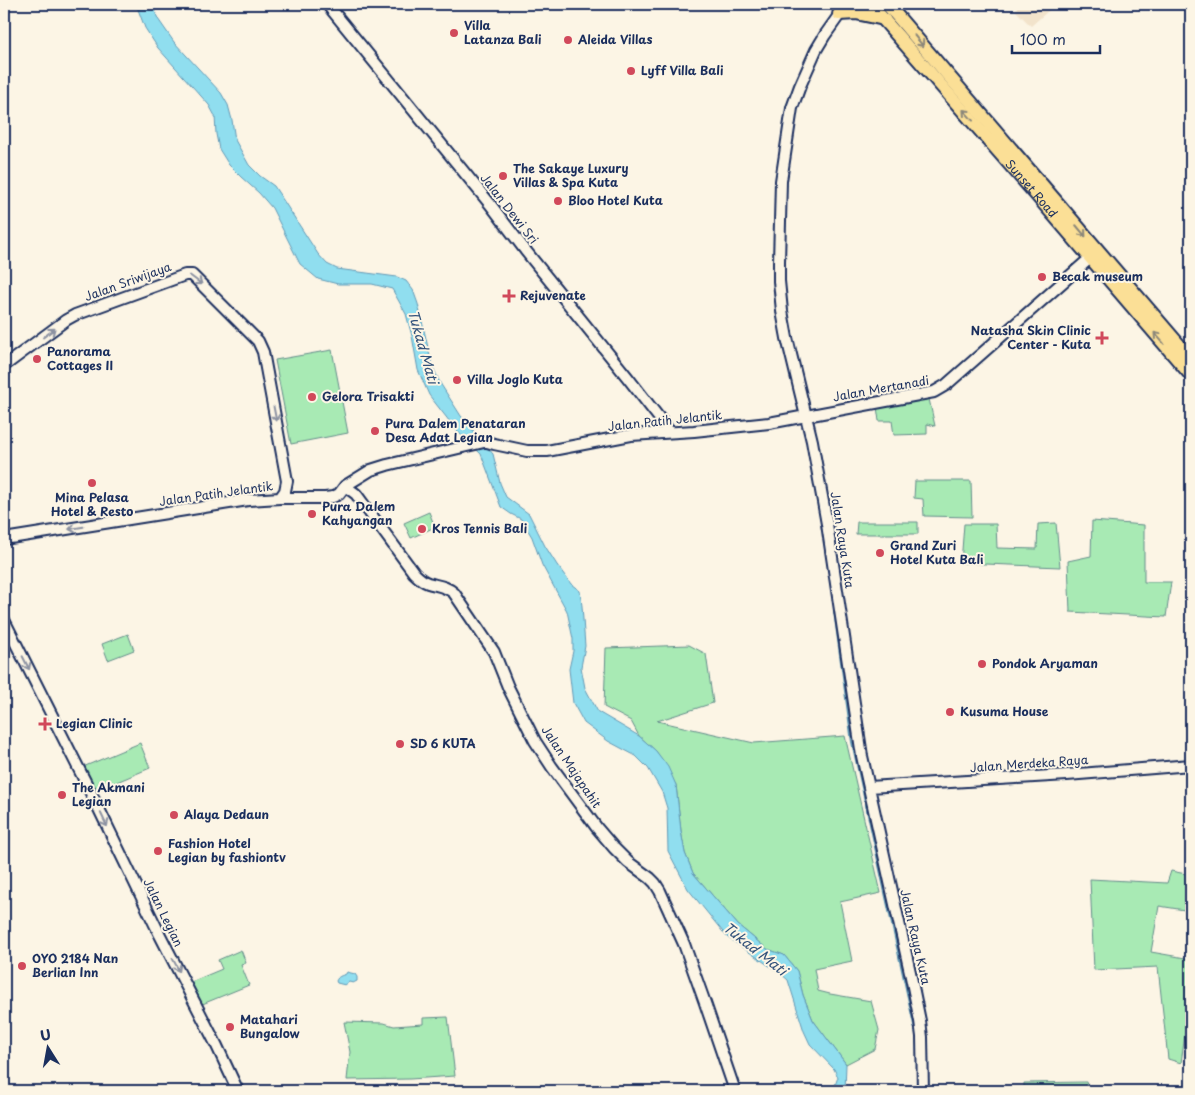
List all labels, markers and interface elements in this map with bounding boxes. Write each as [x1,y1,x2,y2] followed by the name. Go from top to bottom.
[464,16,542,48] place label: Villa Latanza Bali
[1012,22,1100,54] scale bar
[448,27,460,39] marker: Villa Latanza Bali
[1020,27,1066,50] text: 100 m
[577,30,653,48] place label: Aleida Villas
[562,34,574,46] marker: Aleida Villas
[913,34,924,47] one-way arrow
[641,61,724,79] place label: Lyff Villa Bali
[625,65,637,77] marker: Lyff Villa Bali
[962,109,973,122] one-way arrow
[1001,155,1062,221] street label: Sunset Road
[513,159,628,191] place label: The Sakaye Luxury Villas & Spa Kuta
[477,169,543,247] street label: Jalan Dewi Sri
[497,170,509,182] marker: The Sakaye Luxury Villas & Spa Kuta
[568,191,663,209] place label: Bloo Hotel Kuta
[552,195,564,207] marker: Bloo Hotel Kuta
[1076,224,1087,237] one-way arrow
[82,257,174,305] street label: Jalan Sriwijaya
[1052,267,1143,285] place label: Becak museum
[1036,271,1048,283] marker: Becak museum
[190,274,203,285] one-way arrow
[520,286,586,304] place label: Rejuvenate
[502,289,516,303] marker: Rejuvenate
[403,307,445,388] water label: Tukad Mati
[971,321,1091,353] place label: Natasha Skin Clinic Center - Kuta
[42,328,56,338] one-way arrow
[1095,331,1109,345] marker: Natasha Skin Clinic Center - Kuta
[1154,332,1165,345] one-way arrow
[47,342,113,374] place label: Panorama Cottages II
[31,353,43,365] marker: Panorama Cottages II
[467,370,563,388] place label: Villa Joglo Kuta
[831,371,930,405] street label: Jalan Mertanadi
[451,374,463,386] marker: Villa Joglo Kuta
[322,387,415,405] place label: Gelora Trisakti
[306,391,318,403] marker: Gelora Trisakti
[270,405,280,421] one-way arrow
[607,405,723,435] street label: Jalan Patih Jelantik
[385,414,526,446] place label: Pura Dalem Penataran Desa Adat Legian
[369,425,381,437] marker: Pura Dalem Penataran Desa Adat Legian
[158,476,274,510] street label: Jalan Patih Jelantik
[86,477,98,489] marker: Mina Pelasa Hotel & Resto
[51,488,133,520] place label: Mina Pelasa Hotel & Resto
[826,490,860,590] street label: Jalan Raya Kuta
[322,497,395,529] place label: Pura Dalem Kahyangan
[306,508,318,520] marker: Pura Dalem Kahyangan
[432,519,528,537] place label: Kros Tennis Bali
[68,523,84,533] one-way arrow
[416,523,428,535] marker: Kros Tennis Bali
[890,536,984,568] place label: Grand Zuri Hotel Kuta Bali
[874,547,886,559] marker: Grand Zuri Hotel Kuta Bali
[992,654,1098,672] place label: Pondok Aryaman
[21,656,31,671] one-way arrow
[976,658,988,670] marker: Pondok Aryaman
[960,702,1049,720] place label: Kusuma House
[944,706,956,718] marker: Kusuma House
[56,714,133,732] place label: Legian Clinic
[38,717,52,731] marker: Legian Clinic
[538,722,606,811] street label: Jalan Majapahit
[410,734,476,752] place label: SD 6 KUTA
[394,738,406,750] marker: SD 6 KUTA
[969,750,1089,776] street label: Jalan Merdeka Raya
[72,778,145,810] place label: The Akmani Legian
[56,789,68,801] marker: The Akmani Legian
[183,805,269,823] place label: Alaya Dedaun
[168,809,180,821] marker: Alaya Dedaun
[100,812,109,827] one-way arrow
[168,834,286,866] place label: Fashion Hotel Legian by fashiontv
[152,845,164,857] marker: Fashion Hotel Legian by fashiontv
[140,875,188,950] street label: Jalan Legian
[896,887,936,987] street label: Jalan Raya Kuta
[719,917,793,982] water label: Tukad Mati
[32,949,118,981] place label: OYO 2184 Nan Berlian Inn
[171,958,181,973] one-way arrow
[16,960,28,972] marker: OYO 2184 Nan Berlian Inn
[240,1010,300,1042] place label: Matahari Bungalow
[224,1021,236,1033] marker: Matahari Bungalow
[22,1022,72,1072] north arrow
[38,1023,53,1046] text: U

